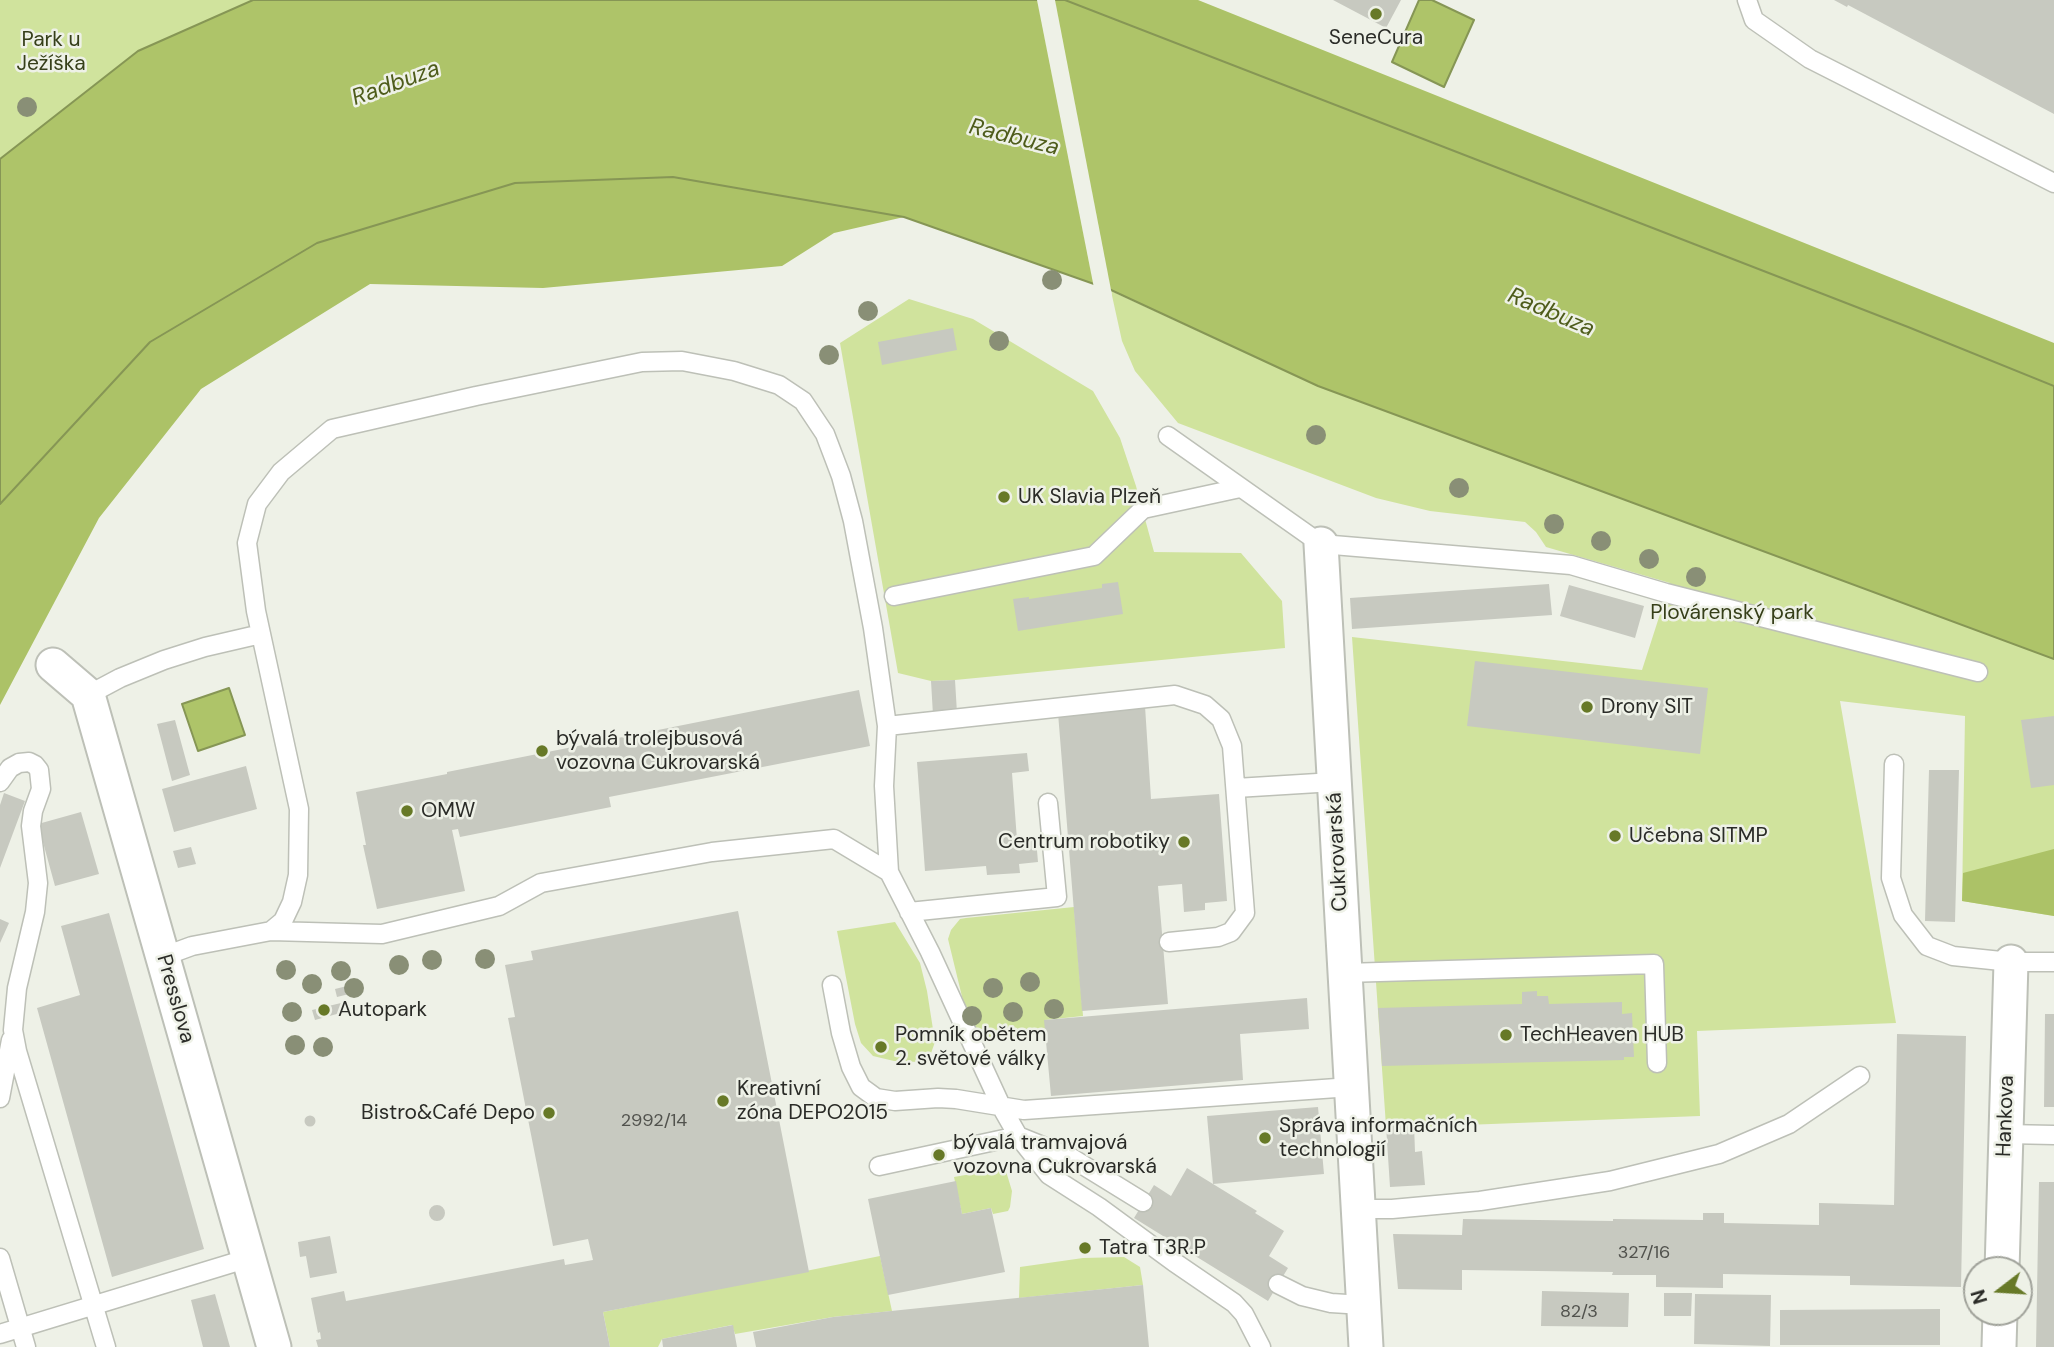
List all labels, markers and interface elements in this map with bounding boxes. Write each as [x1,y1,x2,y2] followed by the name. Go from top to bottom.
[1368,6,1384,22] marker: SeneCura
[1329,25,1423,51] place label: SeneCura
[16,27,86,77] park label: Park u Ježíška
[348,55,444,113] water label: Radbuza
[966,114,1062,162] water label: Radbuza
[1503,282,1599,344] water label: Radbuza
[1018,484,1161,510] place label: UK Slavia Plzeň
[996,489,1012,505] marker: UK Slavia Plzeň
[1650,600,1814,626] park label: Plovárenský park
[1601,694,1693,720] place label: Drony SIT
[1579,699,1595,715] marker: Drony SIT
[556,726,760,776] place label: bývalá trolejbusová vozovna Cukrovarská
[534,743,550,759] marker: bývalá trolejbusová vozovna Cukrovarská
[1322,792,1354,912] street label: Cukrovarská
[421,798,475,824] place label: OMW
[399,803,415,819] marker: OMW
[1629,823,1768,849] place label: Učebna SITMP
[1607,828,1623,844] marker: Učebna SITMP
[998,829,1170,855] place label: Centrum robotiky
[1176,834,1192,850] marker: Centrum robotiky
[150,952,200,1046] street label: Presslova
[338,997,427,1023] place label: Autopark
[316,1002,332,1018] marker: Autopark
[895,1022,1046,1072] place label: Pomník obětem 2. světové války
[1520,1022,1684,1048] place label: TechHeaven HUB
[1498,1027,1514,1043] marker: TechHeaven HUB
[873,1039,889,1055] marker: Pomník obětem 2. světové války
[1992,1075,2020,1157] street label: Hankova
[737,1076,888,1126] place label: Kreativní zóna DEPO2015
[715,1093,731,1109] marker: Kreativní zóna DEPO2015
[361,1100,535,1126] place label: Bistro&Café Depo
[541,1105,557,1121] marker: Bistro&Café Depo
[621,1110,687,1132] house number: 2992/14
[1279,1113,1478,1163] place label: Správa informačních technologií
[953,1130,1157,1180] place label: bývalá tramvajová vozovna Cukrovarská
[1257,1130,1273,1146] marker: Správa informačních technologií
[931,1147,947,1163] marker: bývalá tramvajová vozovna Cukrovarská
[1099,1235,1206,1261] place label: Tatra T3R.P
[1077,1240,1093,1256] marker: Tatra T3R.P
[1618,1242,1670,1264] house number: 327/16
[1963,1256,2033,1326] north arrow
[1965,1286,1993,1307] text: N
[1560,1301,1598,1323] house number: 82/3

